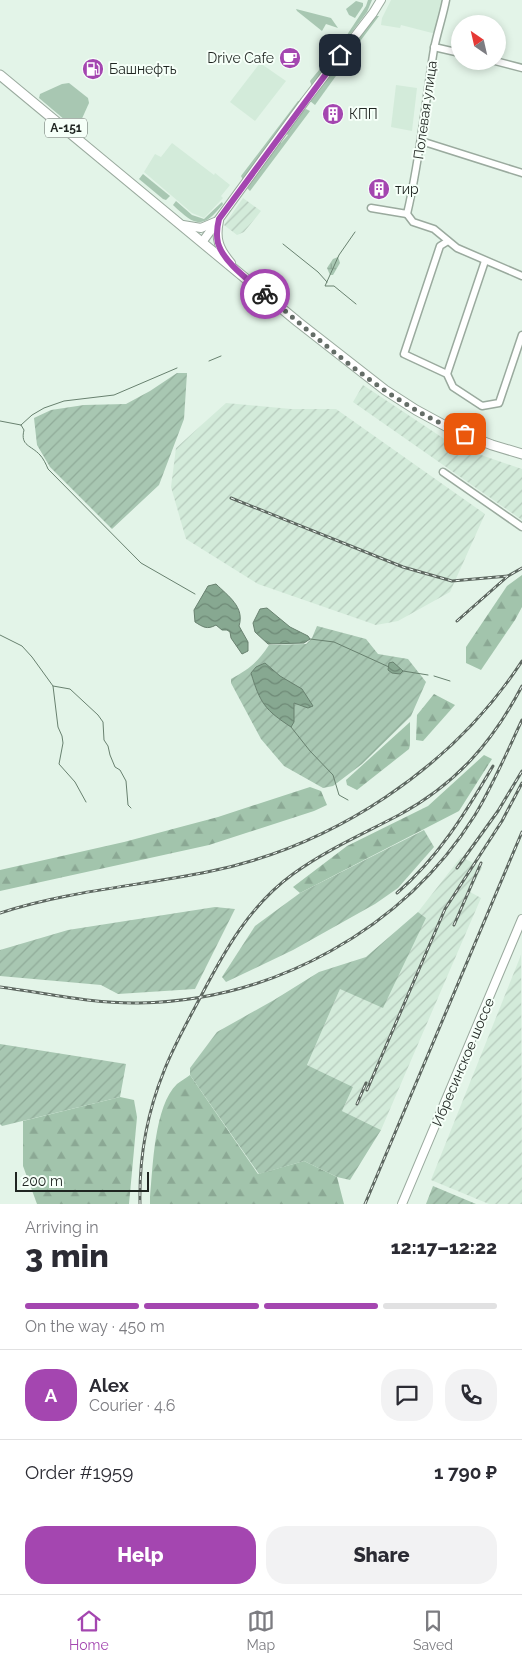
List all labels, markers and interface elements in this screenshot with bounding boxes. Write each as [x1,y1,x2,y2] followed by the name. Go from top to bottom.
[451,15,506,70] north arrow
[451,15,506,70] map controls
[319,34,361,76] pin
[326,41,354,69] icon: home
[278,46,302,70] cafe icon: Drive Cafe
[207,50,274,66] place label: Drive Cafe
[81,57,105,81] fuel station icon: Башнефть
[410,60,440,160] street label: Полевая улица
[109,61,177,77] place label: Башнефть
[321,102,345,126] building icon: КПП
[349,106,378,122] place label: КПП
[45,119,87,138] road number: А-151
[367,177,391,201] building icon: тир
[395,181,419,197] place label: тир
[240,269,290,319] courier
[251,280,279,308] icon: bike
[444,413,486,455] pin
[451,420,479,448] icon: bag
[429,995,497,1129] street label: Ибресинское шоссе
[15,1169,149,1192] scale bar
[22,1173,63,1189] text: 200 m
[25,1218,99,1237] text: Arriving in
[391,1236,497,1258] text: 12:17–12:22
[25,1237,109,1274] text: 3 min
[25,1317,165,1336] text: On the way · 450 m
[381,1369,433,1421] button: chat
[445,1369,497,1421] button: phone
[89,1374,129,1396] text: Alex
[45,1384,57,1406] text: A
[89,1396,175,1415] text: Courier · 4.6
[25,1461,133,1483] text: Order #1959
[434,1461,497,1483] text: 1 790 ₽
[25,1526,256,1584] button: Help
[266,1526,497,1584] button: Share
[69,1607,109,1653] tab: Home
[247,1607,275,1653] tab: Map
[413,1607,453,1653] tab: Saved

